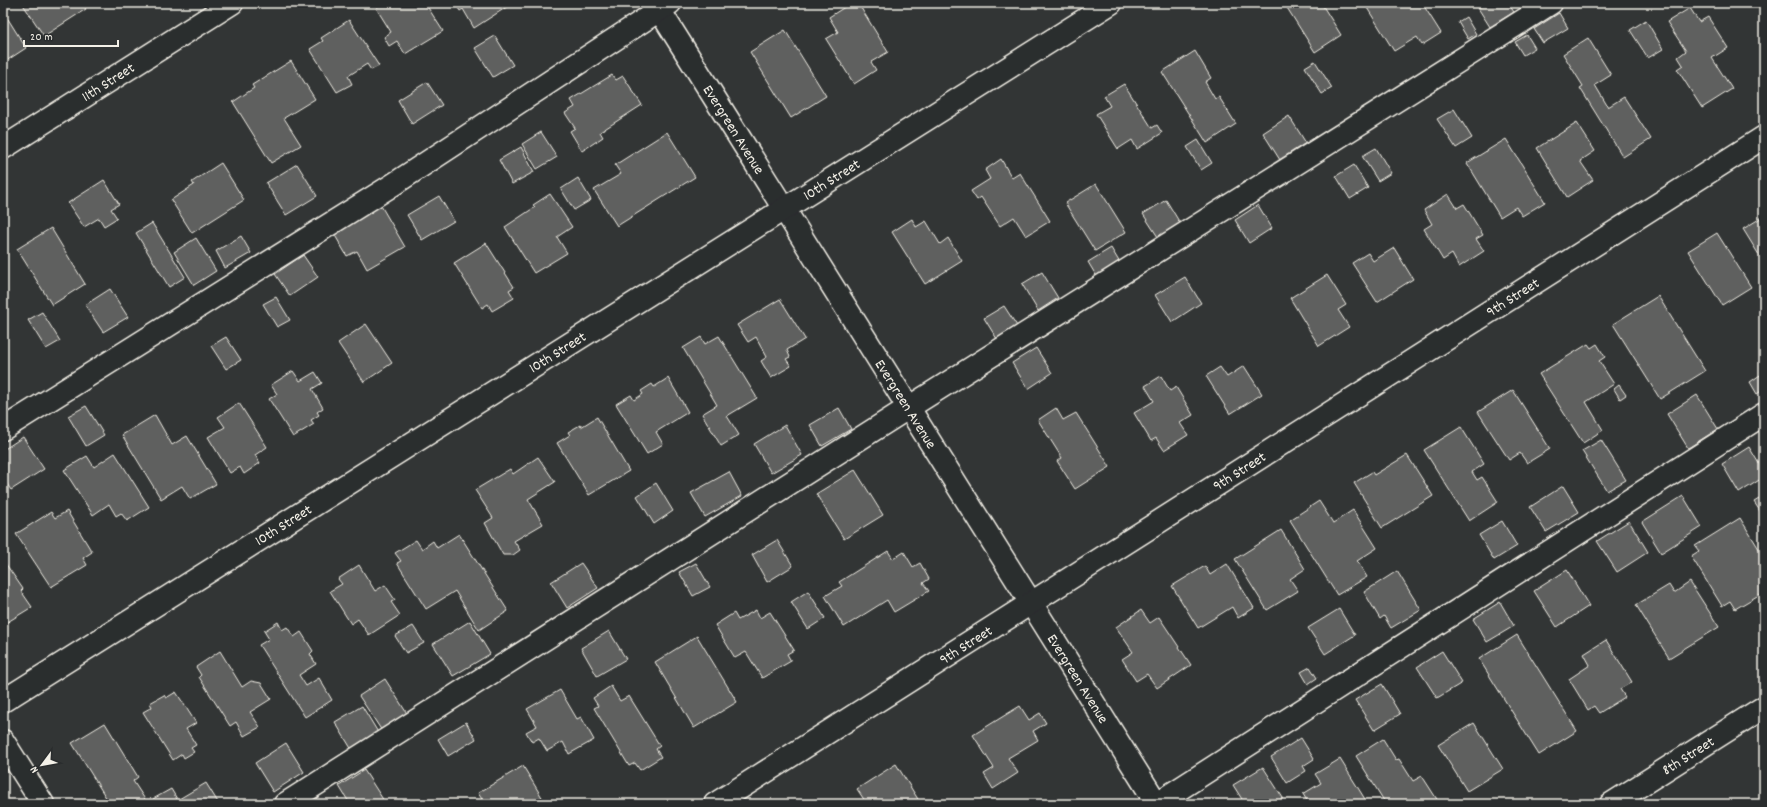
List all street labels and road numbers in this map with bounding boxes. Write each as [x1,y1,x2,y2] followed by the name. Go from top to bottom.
[78,58,140,108] street label: 11th Street
[696,81,769,180] street label: Evergreen Avenue
[800,154,866,207] street label: 10th Street
[1483,273,1545,324] street label: 9th Street
[525,327,592,380] street label: 10th Street
[868,356,941,454] street label: Evergreen Avenue
[1209,447,1271,498] street label: 9th Street
[251,500,317,553] street label: 10th Street
[936,621,998,672] street label: 9th Street
[1040,630,1113,729] street label: Evergreen Avenue
[1658,732,1720,782] street label: 8th Street

